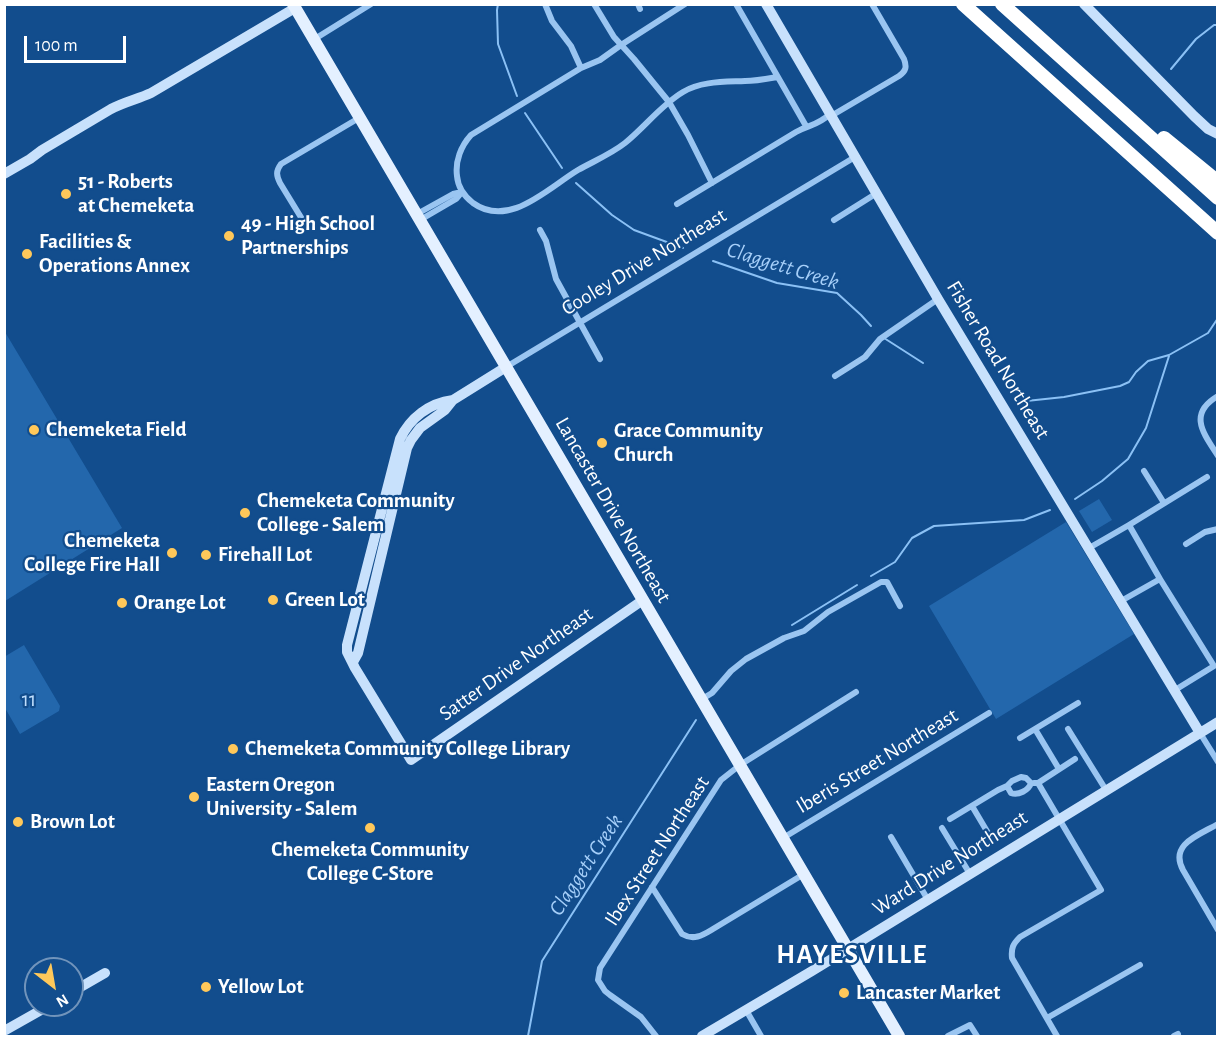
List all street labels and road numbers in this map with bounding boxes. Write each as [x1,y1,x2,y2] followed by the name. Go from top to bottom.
[557,203,731,321] street label: Cooley Drive Northeast
[941,276,1055,444] street label: Fisher Road Northeast
[550,413,676,607] street label: Lancaster Drive Northeast
[434,602,598,726] street label: Satter Drive Northeast
[792,703,962,819] street label: Iberis Street Northeast
[599,771,715,931] street label: Ibex Street Northeast
[868,805,1032,921] street label: Ward Drive Northeast

